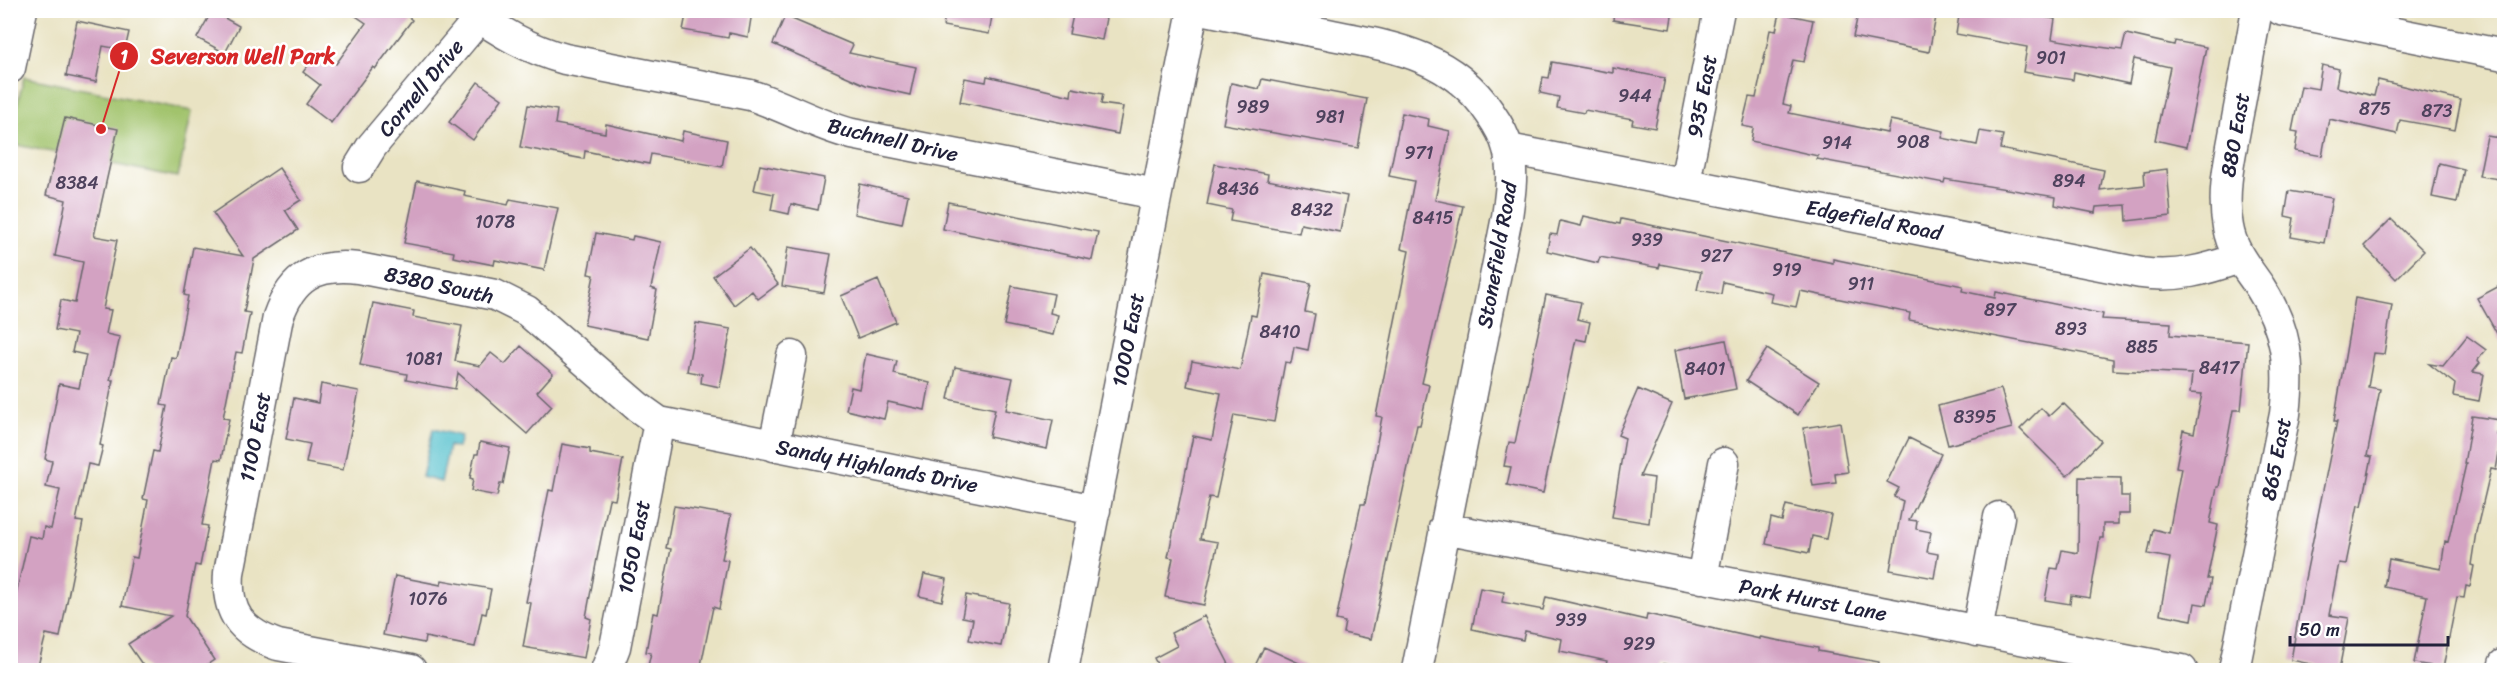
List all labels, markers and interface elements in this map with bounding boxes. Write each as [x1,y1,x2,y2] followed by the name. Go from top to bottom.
[368,30,474,146] street label: Cornell Drive
[109,36,348,76] callout: Severson Well Park
[150,37,335,76] text: Severson Well Park
[120,41,128,73] text: 1
[2036,42,2066,74] house number: 901
[1675,51,1729,141] street label: 935 East
[1618,80,1652,112] house number: 944
[2209,90,2261,180] street label: 880 East
[1237,91,1269,123] house number: 989
[2359,93,2391,125] house number: 875
[2421,95,2453,127] house number: 873
[1315,101,1345,133] house number: 981
[824,107,962,174] street label: Buchnell Drive
[1896,126,1930,158] house number: 908
[1822,127,1852,159] house number: 914
[1404,137,1434,169] house number: 971
[2052,165,2086,197] house number: 894
[56,167,98,199] house number: 8384
[1217,173,1259,205] house number: 8436
[1465,177,1529,331] street label: Stonefield Road
[1803,188,1947,252] street label: Edgefield Road
[1291,194,1333,226] house number: 8432
[1413,202,1453,234] house number: 8415
[475,206,515,238] house number: 1078
[1631,224,1663,256] house number: 939
[1700,240,1734,272] house number: 927
[1772,254,1802,286] house number: 919
[381,255,497,315] street label: 8380 South
[1848,268,1875,300] house number: 911
[1100,290,1156,390] street label: 1000 East
[1984,294,2018,326] house number: 897
[2055,313,2087,345] house number: 893
[1259,316,1301,348] house number: 8410
[2126,331,2158,363] house number: 885
[405,343,443,375] house number: 1081
[2199,352,2241,384] house number: 8417
[1684,353,1726,385] house number: 8401
[228,389,282,485] street label: 1100 East
[1954,401,1996,433] house number: 8395
[2249,414,2303,504] street label: 865 East
[773,428,981,504] street label: Sandy Highlands Drive
[606,497,662,597] street label: 1050 East
[1736,567,1890,633] street label: Park Hurst Lane
[408,583,448,615] house number: 1076
[1555,604,1587,636] house number: 939
[2290,609,2448,647] scale bar
[2299,614,2340,646] text: 50 m
[1623,628,1655,660] house number: 929

